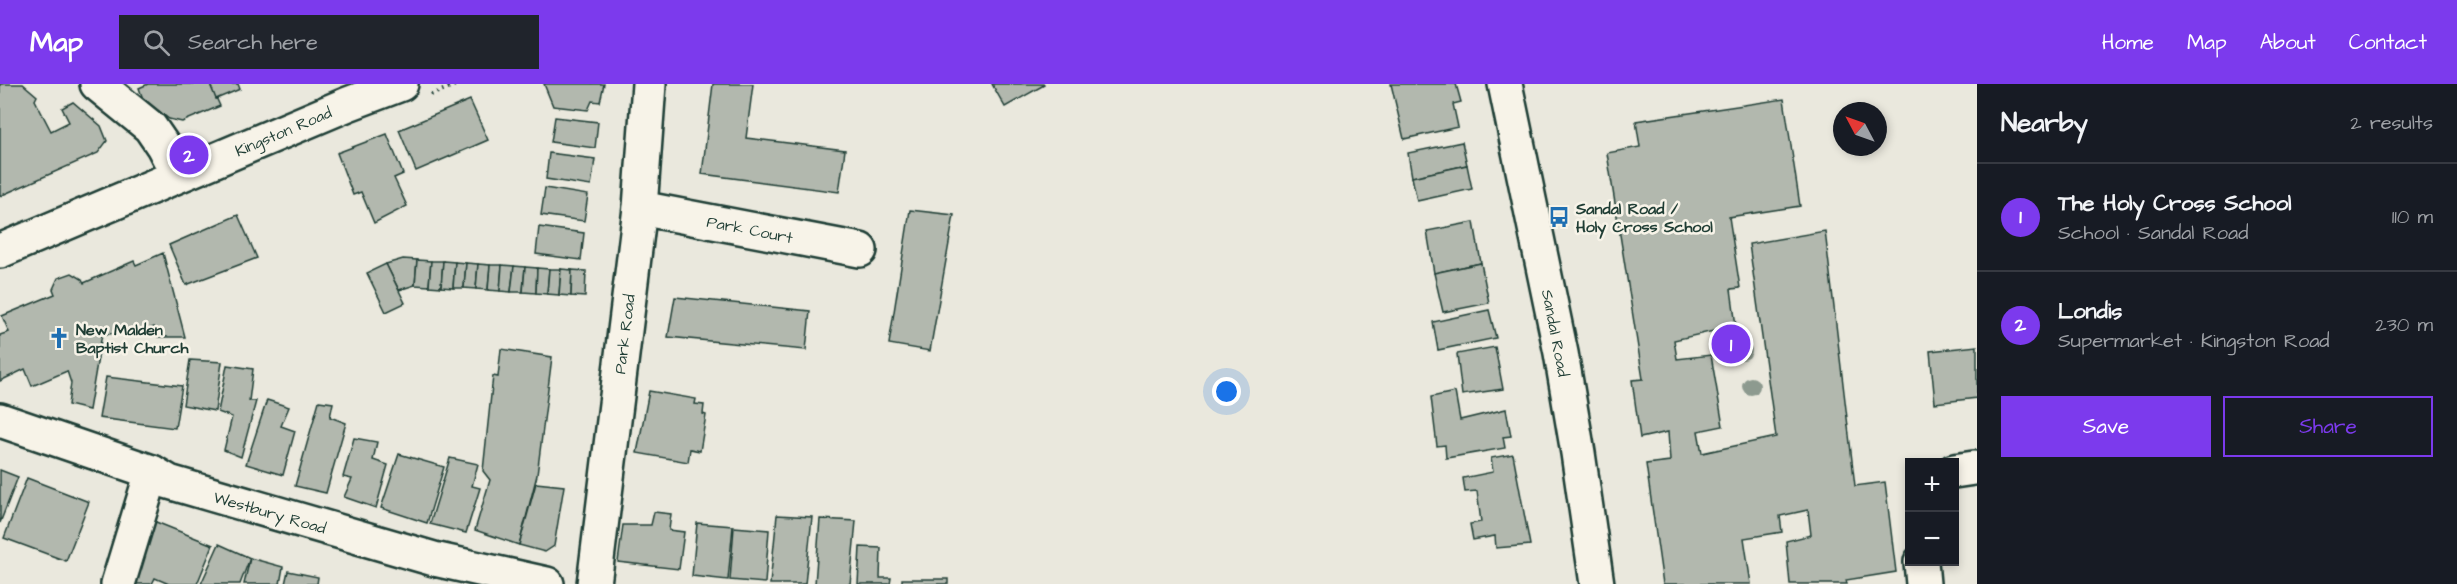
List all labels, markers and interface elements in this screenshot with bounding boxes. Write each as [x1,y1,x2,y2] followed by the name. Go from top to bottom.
[119,15,539,69] search box
[30,23,83,62] text: Map
[140,26,173,59] icon: search
[188,27,318,58] text: Search here
[2102,28,2154,57] text: Home
[2187,28,2227,57] text: Map
[2260,28,2316,57] text: About
[2349,28,2427,57] text: Contact
[232,102,335,163] street label: Kingston Road
[1833,102,1887,156] north arrow
[2001,105,2088,141] text: Nearby
[2350,109,2433,137] text: 2 results
[170,132,208,178] pin: 2
[2058,188,2292,219] text: The Holy Cross School
[1575,198,1713,239] place label: Sandal Road / Holy Cross School
[2019,203,2022,231] text: 1
[2392,203,2433,231] text: 110 m
[1547,205,1571,229] bus stop icon: Sandal Road / Holy Cross School
[705,211,795,249] street label: Park Court
[2058,219,2248,247] text: School · Sandal Road
[1536,288,1574,379] street label: Sandal Road
[609,293,641,375] street label: Park Road
[2058,296,2122,327] text: Londis
[2015,311,2026,339] text: 2
[2375,311,2433,339] text: 230 m
[76,319,190,359] place label: New Malden Baptist Church
[1712,322,1750,366] pin: 1
[47,326,71,350] church icon: New Malden Baptist Church
[2058,327,2330,355] text: Supermarket · Kingston Road
[1212,377,1241,406] your location
[2001,396,2211,457] button: Save
[2223,396,2433,457] button: Share
[1905,458,1959,566] map controls
[1905,458,1959,512] button: +
[211,486,329,540] street label: Westbury Road
[1905,512,1959,566] button: −

